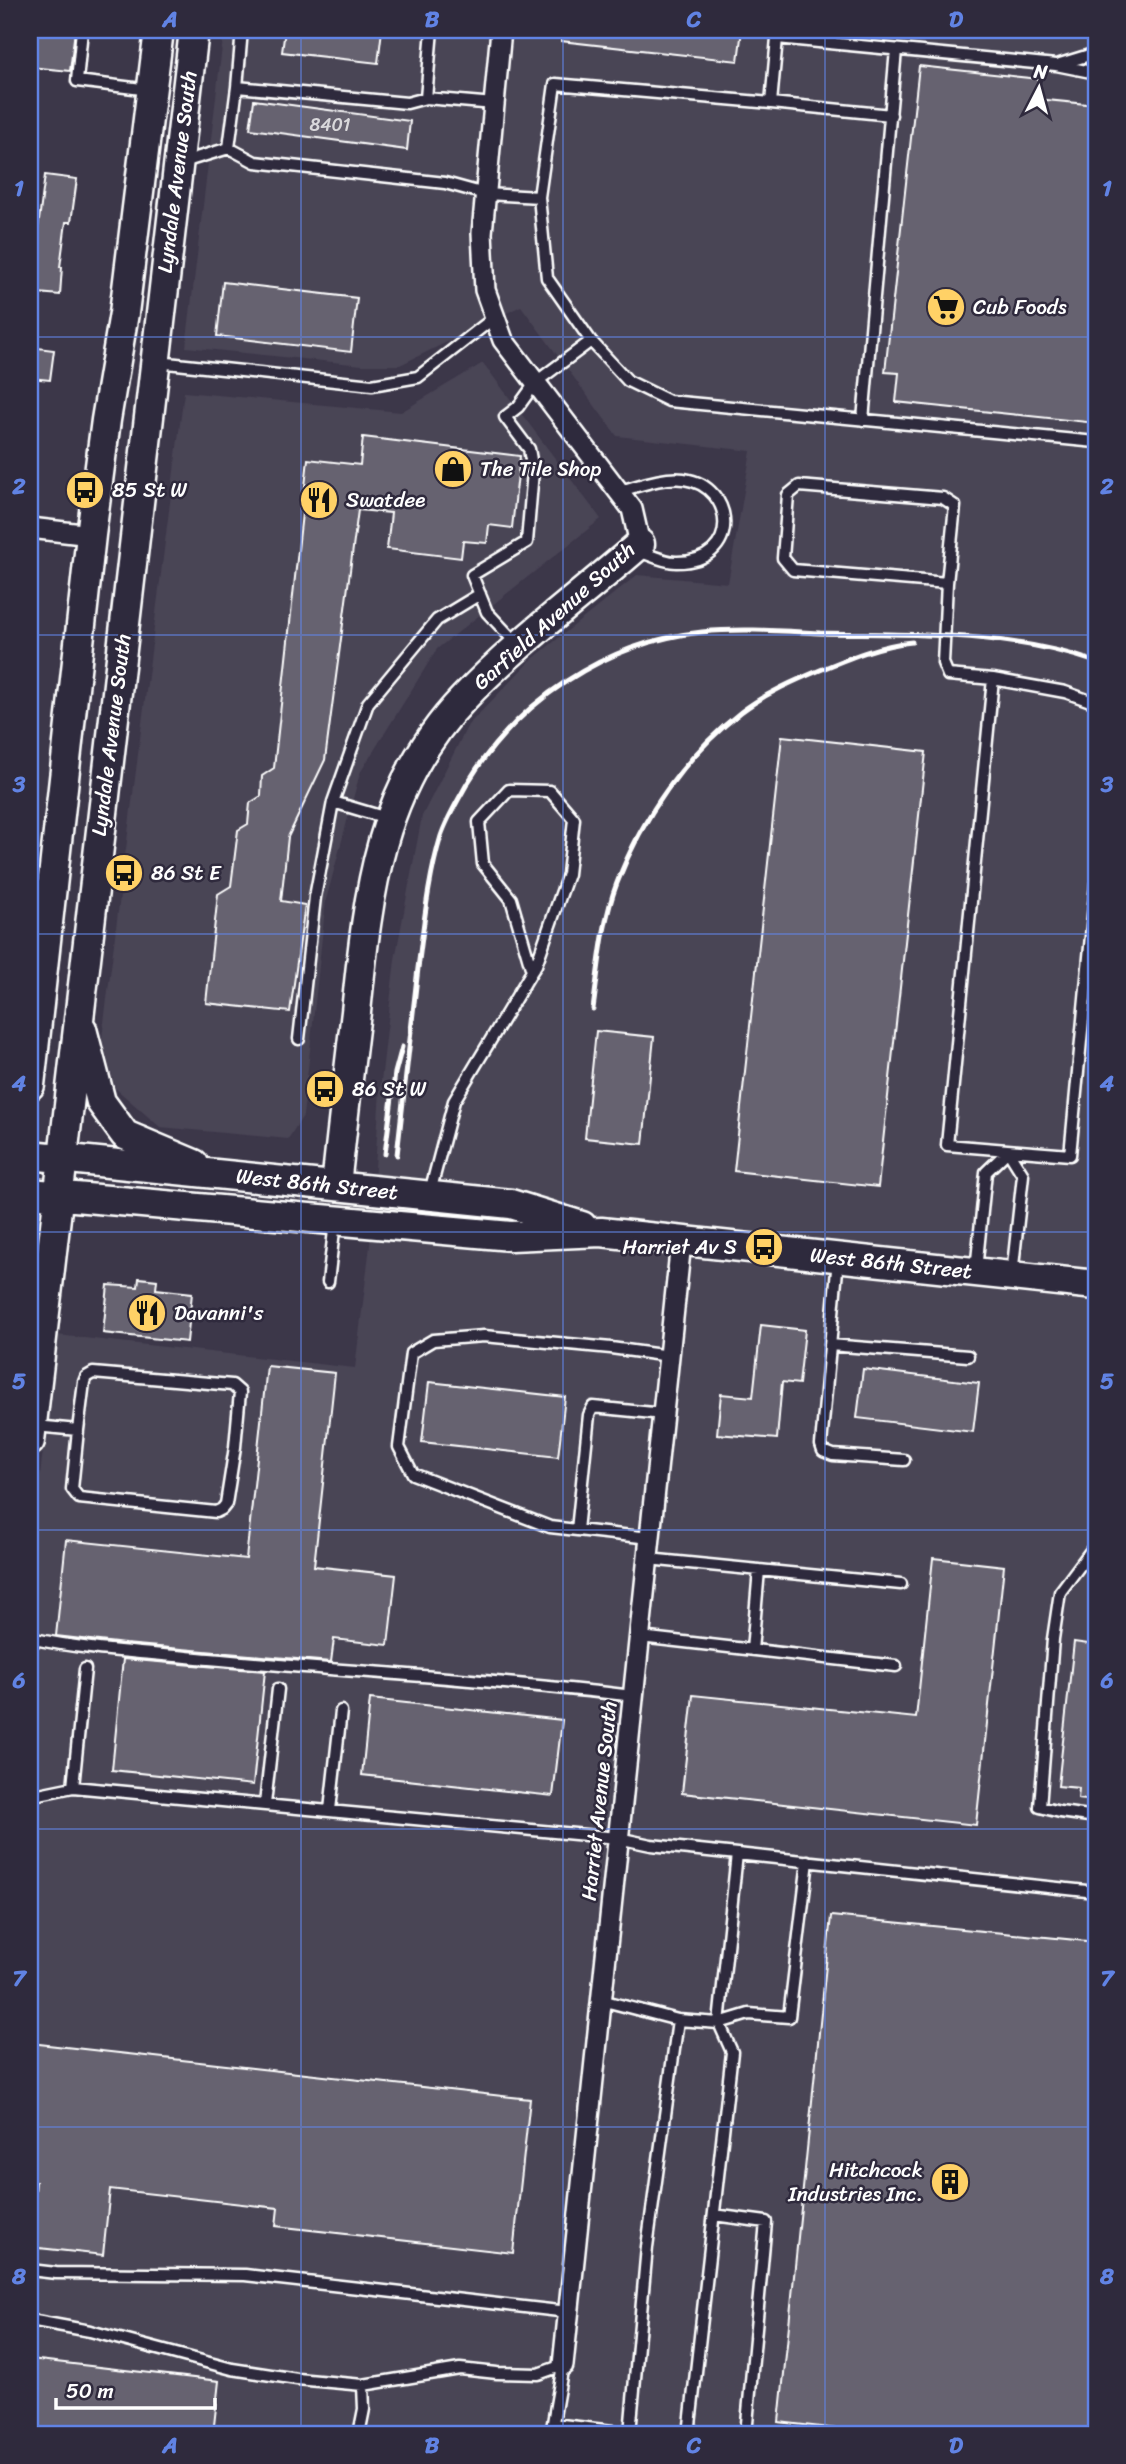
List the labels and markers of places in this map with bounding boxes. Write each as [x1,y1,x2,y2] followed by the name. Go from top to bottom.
[925,286,967,328] supermarket icon: Cub Foods
[973,288,1067,326] place label: Cub Foods
[432,448,474,490] shop icon: The Tile Shop
[480,450,601,488] place label: The Tile Shop
[64,469,106,511] bus stop icon: 85 St W
[112,471,188,509] place label: 85 St W
[298,479,340,521] restaurant icon: Swatdee
[346,481,425,519] place label: Swatdee
[103,852,145,894] bus stop icon: 86 St E
[151,854,222,892] place label: 86 St E
[304,1068,346,1110] bus stop icon: 86 St W
[352,1070,427,1108] place label: 86 St W
[743,1226,785,1268] bus stop icon: Harriet Av S
[622,1228,737,1266] place label: Harriet Av S
[126,1292,168,1334] restaurant icon: Davanni's
[174,1294,264,1332] place label: Davanni's
[787,2151,923,2213] place label: Hitchcock Industries Inc.
[929,2161,971,2203] building icon: Hitchcock Industries Inc.

